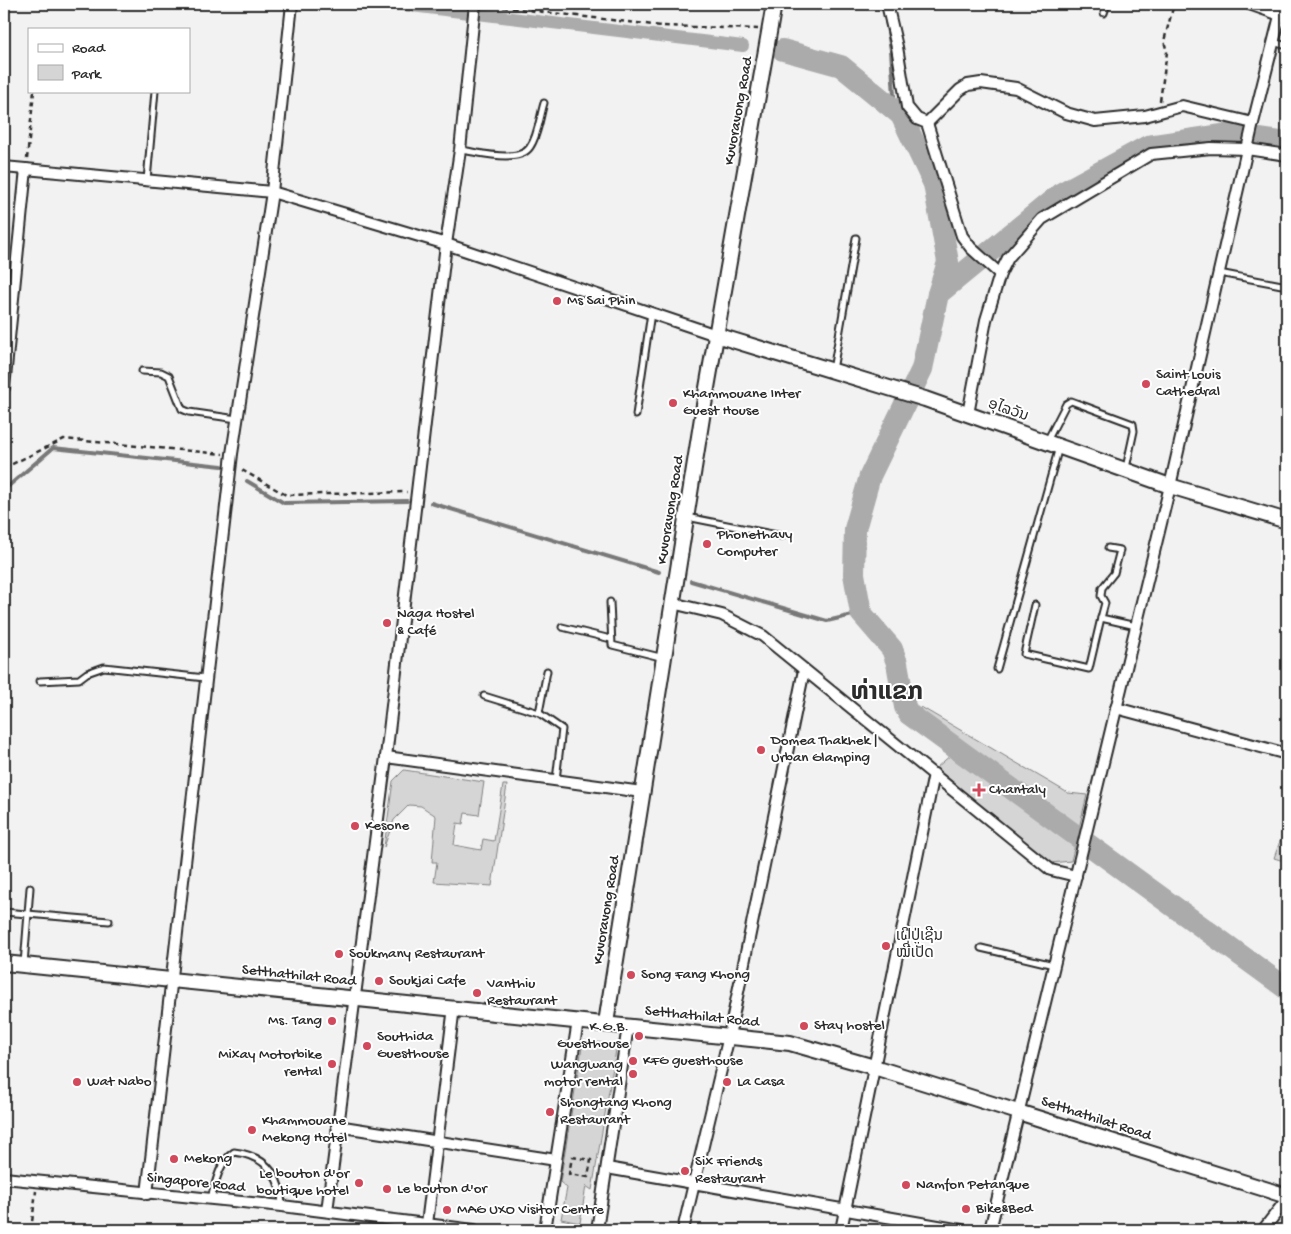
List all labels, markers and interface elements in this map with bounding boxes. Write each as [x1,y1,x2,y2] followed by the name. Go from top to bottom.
[28,28,190,92] legend
[72,40,106,58] text: Road
[721,54,758,167] street label: Kuvoravong Road
[71,66,102,84] text: Park
[567,292,635,310] place label: Ms Sai Phin
[551,295,563,307] marker: Ms Sai Phin
[1156,366,1221,401] place label: Saint Louis Cathedral
[1140,378,1152,390] marker: Saint Louis Cathedral
[683,385,802,420] place label: Khammouane Inter Guest House
[985,394,1031,426] street label: ອຸໄລວັນ
[667,397,679,409] marker: Khammouane Inter Guest House
[654,453,689,566] street label: Kuvoravong Road
[716,526,793,561] place label: Phonethavy Computer
[701,538,713,550] marker: Phonethavy Computer
[397,605,475,640] place label: Naga Hostel & Café
[381,617,393,629] marker: Naga Hostel & Café
[851,678,923,709] district label: ທ່າແຂກ
[770,732,877,767] place label: Domea Thakhek | Urban Glamping
[755,744,767,756] marker: Domea Thakhek | Urban Glamping
[989,781,1046,799] place label: Chantaly
[973,784,985,796] marker: Chantaly
[365,817,409,835] place label: Kesone
[349,820,361,832] marker: Kesone
[590,853,625,966] street label: Kuvoravong Road
[896,926,943,963] place label: ເຝີປູ່ເຊີນ ໝີ່ເປັດ
[880,940,892,952] marker: ເຝີປູ່ເຊີນ ໝີ່ເປັດ
[349,945,486,963] place label: Soukmany Restaurant
[333,948,345,960] marker: Soukmany Restaurant
[241,961,358,991] street label: Setthathilat Road
[641,966,750,984] place label: Song Fang Khong
[625,969,637,981] marker: Song Fang Khong
[389,972,466,990] place label: Soukjai Cafe
[373,975,385,987] marker: Soukjai Cafe
[486,975,558,1010] place label: Vanthiu Restaurant
[471,987,483,999] marker: Vanthiu Restaurant
[644,1002,761,1032] street label: Setthathilat Road
[268,1012,322,1030] place label: Ms. Tang
[326,1015,338,1027] marker: Ms. Tang
[814,1017,885,1035] place label: Stay hostel
[557,1018,629,1053] place label: K.G.B. Guesthouse
[798,1020,810,1032] marker: Stay hostel
[377,1028,449,1063] place label: Southida Guesthouse
[633,1030,645,1042] marker: K.G.B. Guesthouse
[361,1040,373,1052] marker: Southida Guesthouse
[218,1046,322,1081] place label: Mixay Motorbike rental
[643,1052,743,1070] place label: KFG guesthouse
[627,1055,639,1067] marker: KFG guesthouse
[544,1056,623,1091] place label: Wangwang motor rental
[326,1058,338,1070] marker: Mixay Motorbike rental
[627,1068,639,1080] marker: Wangwang motor rental
[87,1073,152,1091] place label: Wat Nabo
[737,1073,785,1091] place label: La Casa
[71,1076,83,1088] marker: Wat Nabo
[721,1076,733,1088] marker: La Casa
[1039,1093,1155,1146] street label: Setthathilat Road
[560,1094,672,1129] place label: Shongtang Khong Restaurant
[544,1106,556,1118] marker: Shongtang Khong Restaurant
[262,1112,347,1147] place label: Khammouane Mekong Hotel
[246,1124,258,1136] marker: Khammouane Mekong Hotel
[184,1150,232,1168] place label: Mekong
[168,1153,180,1165] marker: Mekong
[695,1153,766,1188] place label: Six Friends Restaurant
[257,1165,351,1200] place label: Le bouton d'or boutique hotel
[679,1165,691,1177] marker: Six Friends Restaurant
[146,1169,247,1197] street label: Singapore Road
[916,1176,1029,1194] place label: Namfon Petanque
[353,1177,365,1189] marker: Le bouton d'or boutique hotel
[900,1179,912,1191] marker: Namfon Petanque
[397,1180,488,1198] place label: Le bouton d'or
[381,1183,393,1195] marker: Le bouton d'or
[975,1200,1034,1218] place label: Bike&Bed
[457,1201,604,1219] place label: MAG UXO Visitor Centre
[960,1203,972,1215] marker: Bike&Bed
[441,1204,453,1216] marker: MAG UXO Visitor Centre

